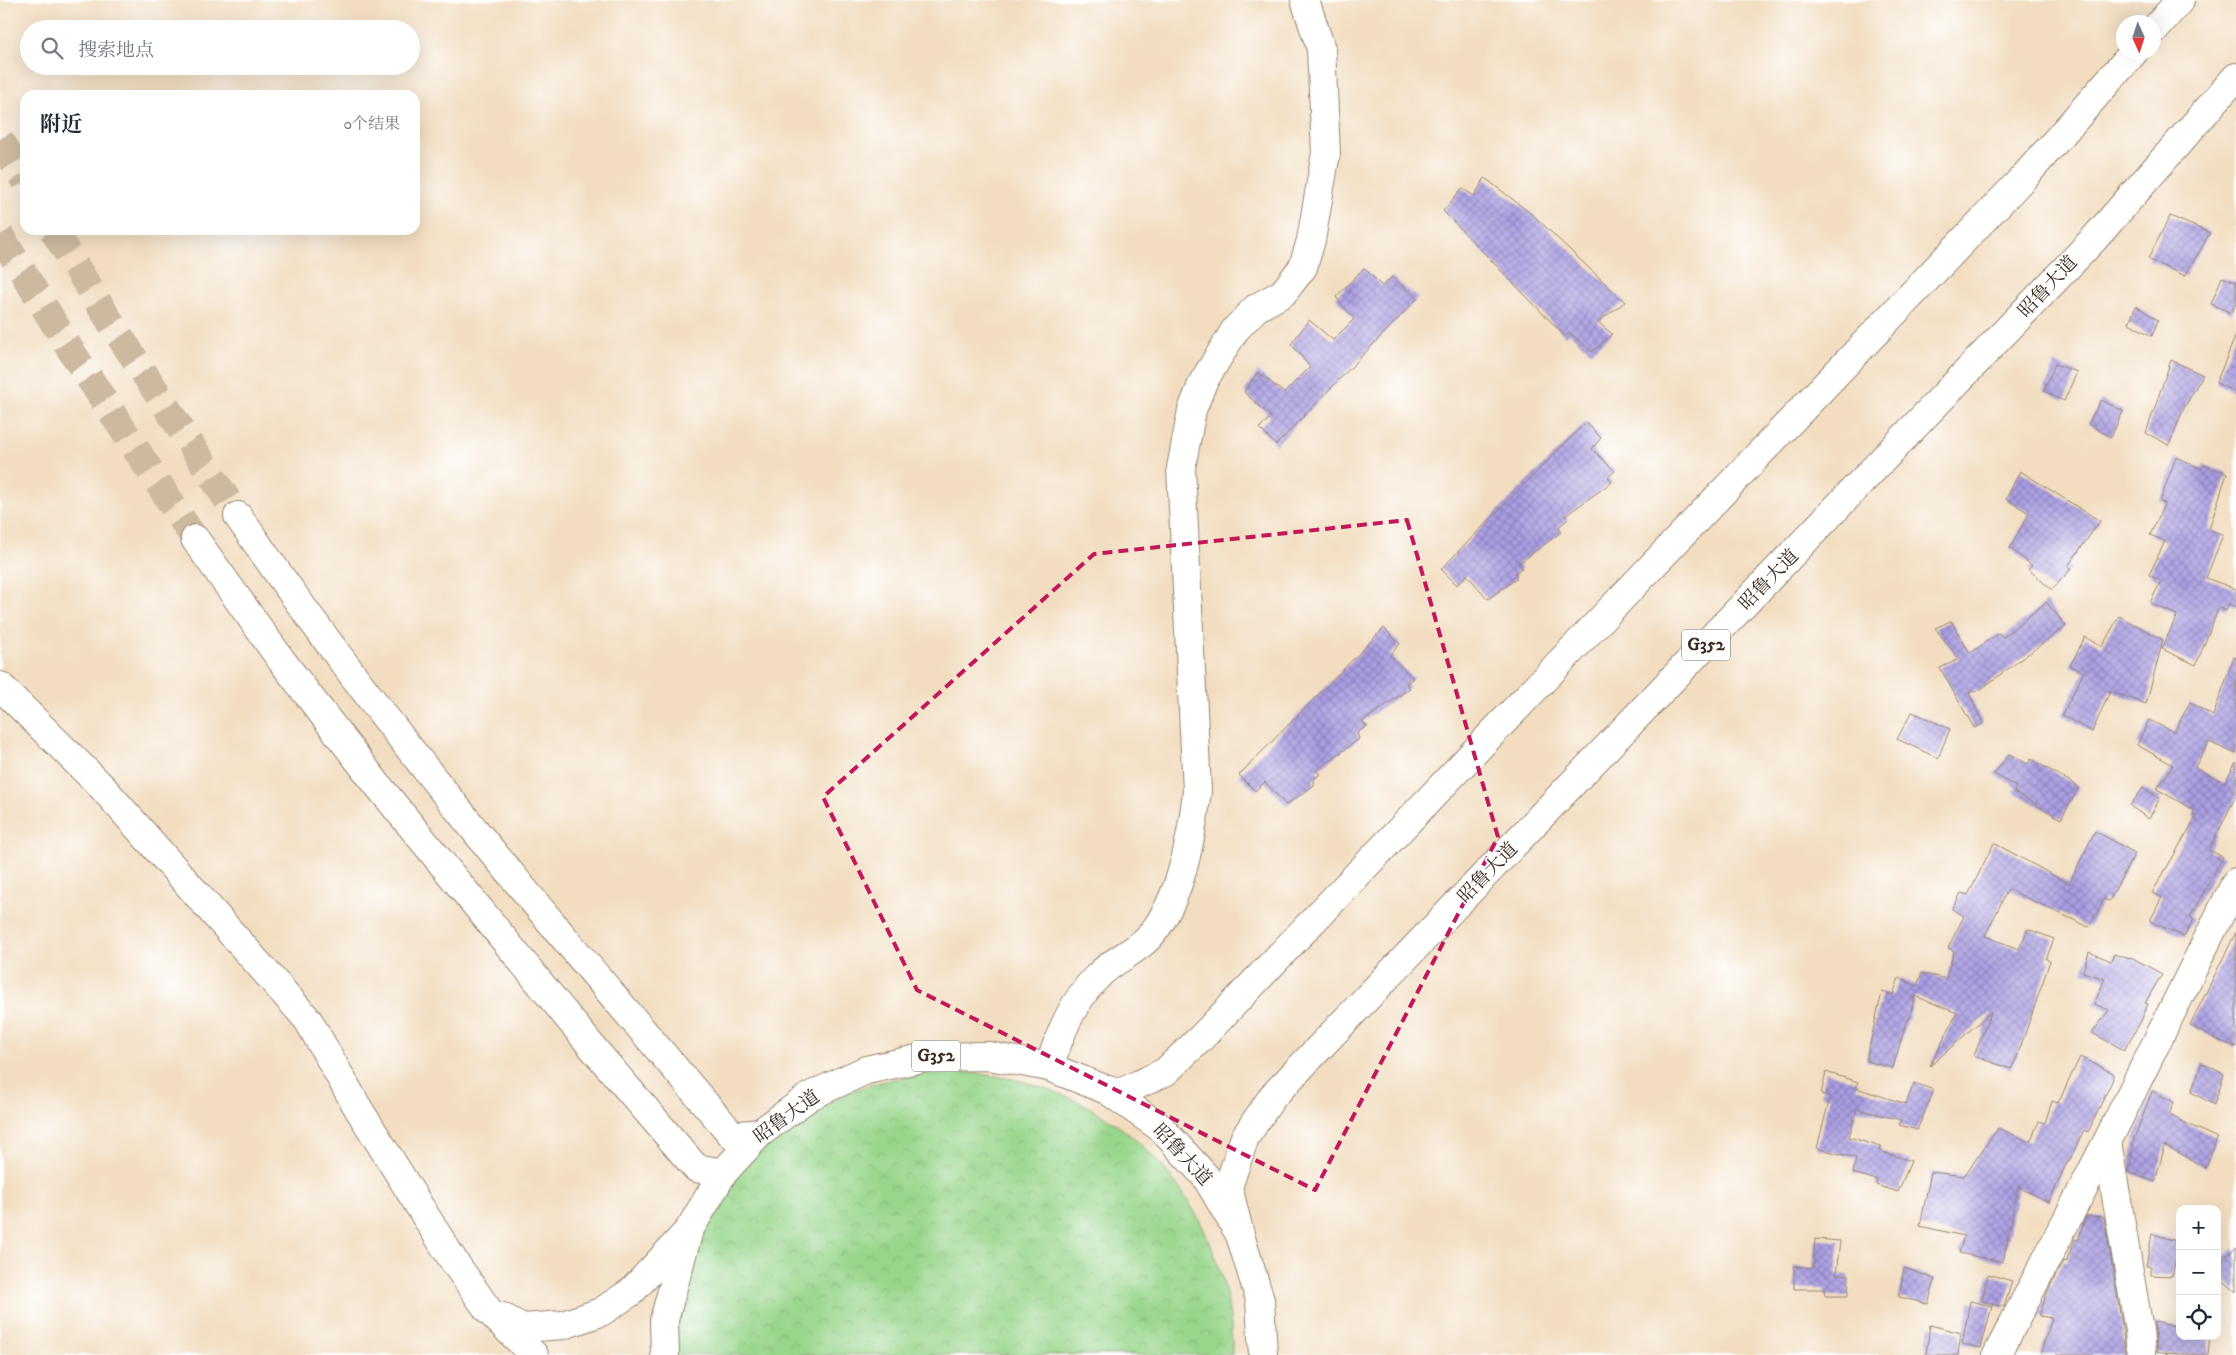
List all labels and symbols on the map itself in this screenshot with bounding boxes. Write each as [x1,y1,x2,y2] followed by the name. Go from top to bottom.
[2116,15,2161,60] north arrow
[2014,251,2082,323] street label: 昭鲁大道
[1734,545,1804,615] street label: 昭鲁大道
[1682,630,1730,660] road number: G352
[1453,838,1523,908] street label: 昭鲁大道
[912,1040,960,1072] road number: G352
[749,1085,825,1149] street label: 昭鲁大道
[1148,1119,1216,1191] street label: 昭鲁大道

